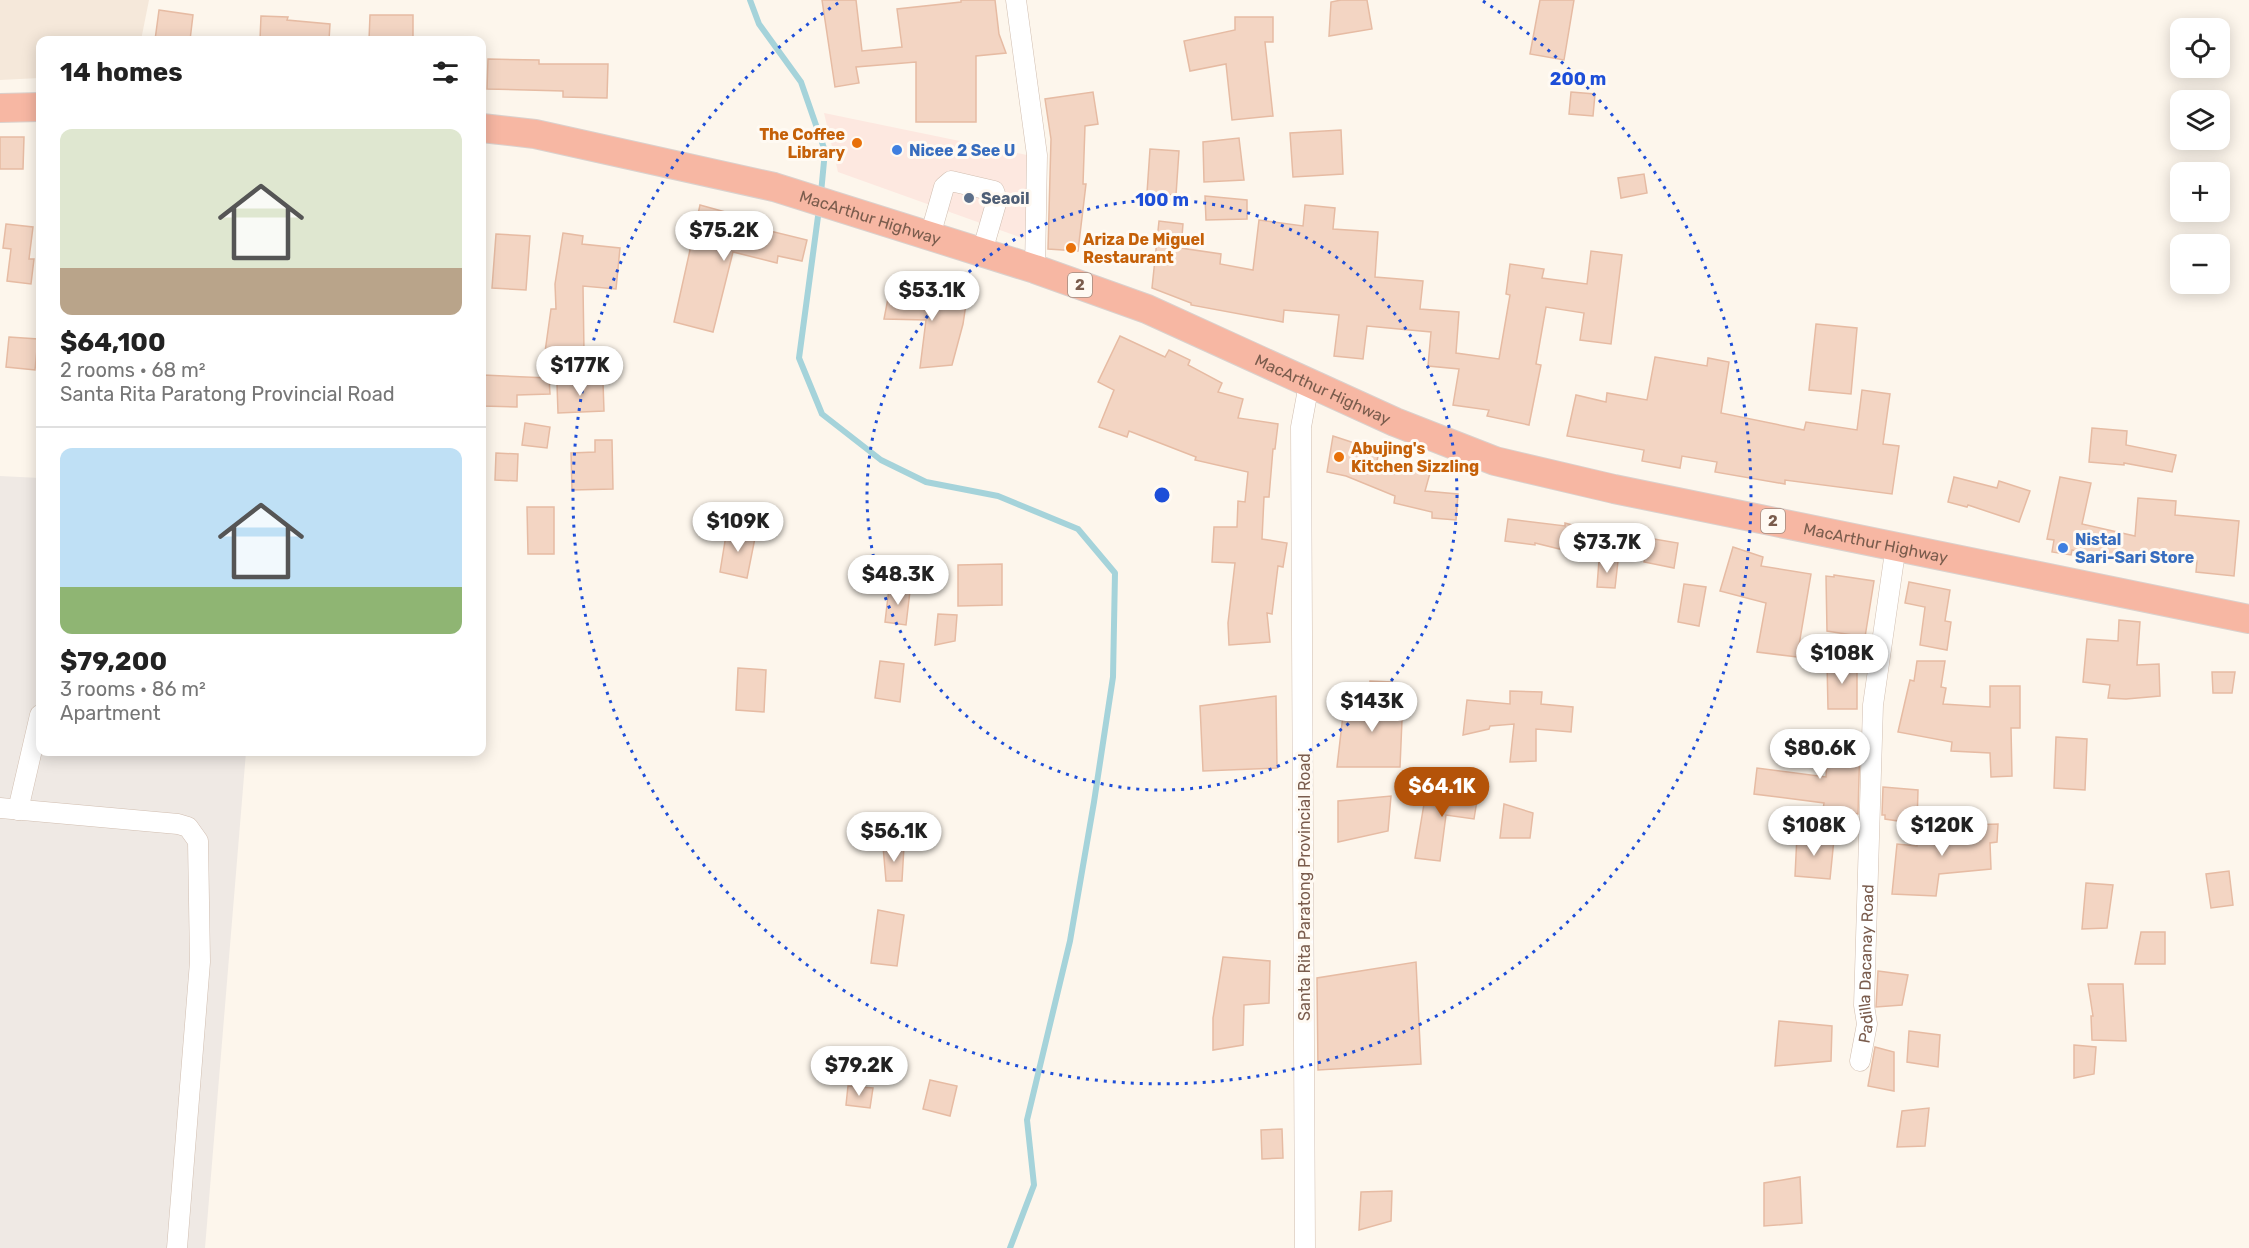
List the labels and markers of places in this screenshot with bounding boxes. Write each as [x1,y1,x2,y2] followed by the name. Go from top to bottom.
[759,125,845,162] place label: The Coffee Library
[850,136,864,150] marker: The Coffee Library
[909,141,1015,160] place label: Nicee 2 See U
[890,143,904,157] marker: Nicee 2 See U
[981,189,1029,208] place label: Seaoil
[962,191,976,205] marker: Seaoil
[675,211,773,262] pin: $75.2K
[1083,230,1205,267] place label: Ariza De Miguel Restaurant
[1064,241,1078,255] marker: Ariza De Miguel Restaurant
[883,271,981,322] pin: $53.1K
[538,346,622,397] pin: $177K
[1351,439,1479,476] place label: Abujing's Kitchen Sizzling
[1332,450,1346,464] marker: Abujing's Kitchen Sizzling
[1152,485,1172,505] centre of rings
[696,502,780,553] pin: $109K
[1558,523,1656,574] pin: $73.7K
[2075,530,2194,567] place label: Nistal Sari-Sari Store
[2056,541,2070,555] marker: Nistal Sari-Sari Store
[849,555,947,606] pin: $48.3K
[1800,634,1884,685] pin: $108K
[1330,682,1414,733] pin: $143K
[1771,729,1869,780] pin: $80.6K
[1393,767,1491,818] pin: $64.1K
[1772,806,1856,857] pin: $108K
[1900,806,1984,857] pin: $120K
[845,812,943,863] pin: $56.1K
[810,1046,908,1097] pin: $79.2K

